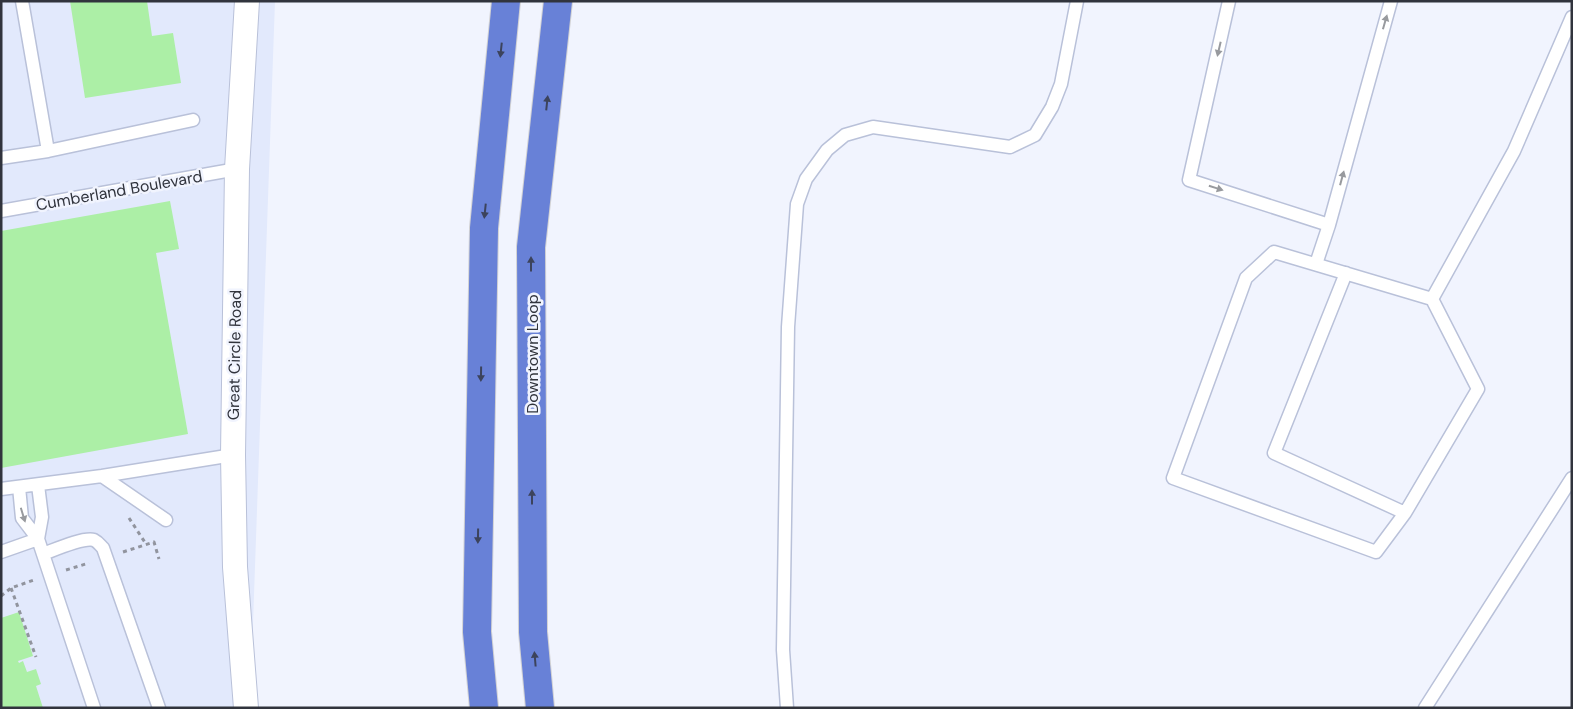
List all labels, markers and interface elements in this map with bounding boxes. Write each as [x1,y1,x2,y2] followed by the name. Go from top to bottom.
[1382,14,1390,29] one-way arrow
[1215,41,1223,56] one-way arrow
[497,42,505,58] one-way arrow
[543,94,551,110] one-way arrow
[34,166,204,215] street label: Cumberland Boulevard
[1339,171,1347,186] one-way arrow
[1209,185,1224,193] one-way arrow
[481,204,489,220] one-way arrow
[527,256,535,272] one-way arrow
[223,290,246,420] street label: Great Circle Road
[522,294,543,414] street label: Downtown Loop
[476,366,484,382] one-way arrow
[528,489,536,505] one-way arrow
[20,508,28,523] one-way arrow
[474,529,482,545] one-way arrow
[531,651,539,667] one-way arrow

